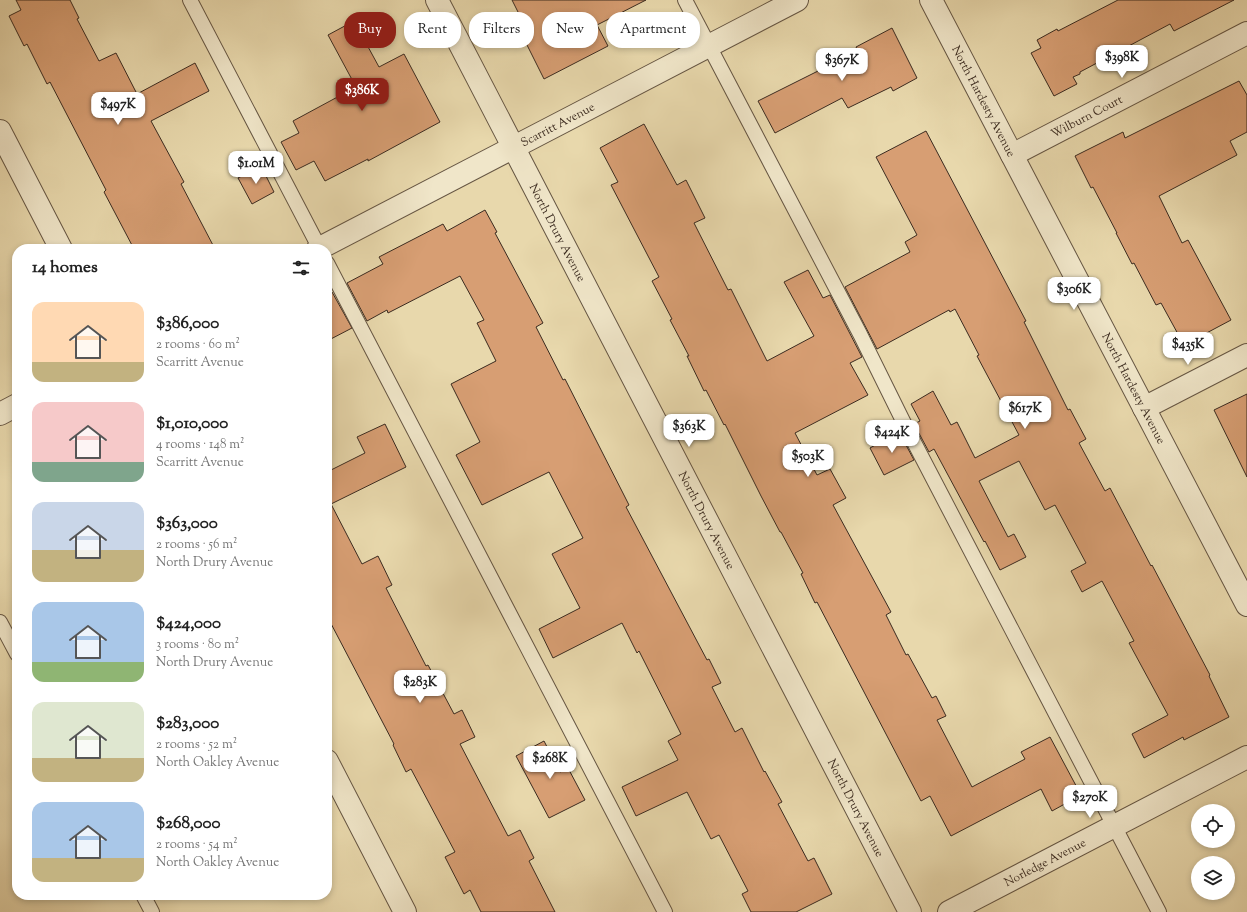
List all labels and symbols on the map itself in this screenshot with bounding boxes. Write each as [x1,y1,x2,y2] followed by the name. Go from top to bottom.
[946,43,1020,161] street label: North Hardesty Avenue
[1094,45,1150,79] pin: $398K
[814,48,870,82] pin: $367K
[334,78,390,112] pin: $386K
[1048,91,1126,143] street label: Wilburn Court
[90,92,146,126] pin: $497K
[518,98,599,152] street label: Scarritt Avenue
[223,151,289,185] pin: $1.01M
[524,181,590,286] street label: North Drury Avenue
[1046,277,1102,311] pin: $306K
[1096,330,1170,448] street label: North Hardesty Avenue
[1160,332,1216,366] pin: $435K
[997,396,1053,430] pin: $617K
[661,414,717,448] pin: $363K
[864,420,920,454] pin: $424K
[780,444,836,478] pin: $503K
[673,468,739,573] street label: North Drury Avenue
[392,670,448,704] pin: $283K
[522,746,578,780] pin: $268K
[822,756,888,861] street label: North Drury Avenue
[1062,785,1118,819] pin: $270K
[1001,834,1090,892] street label: Norledge Avenue

